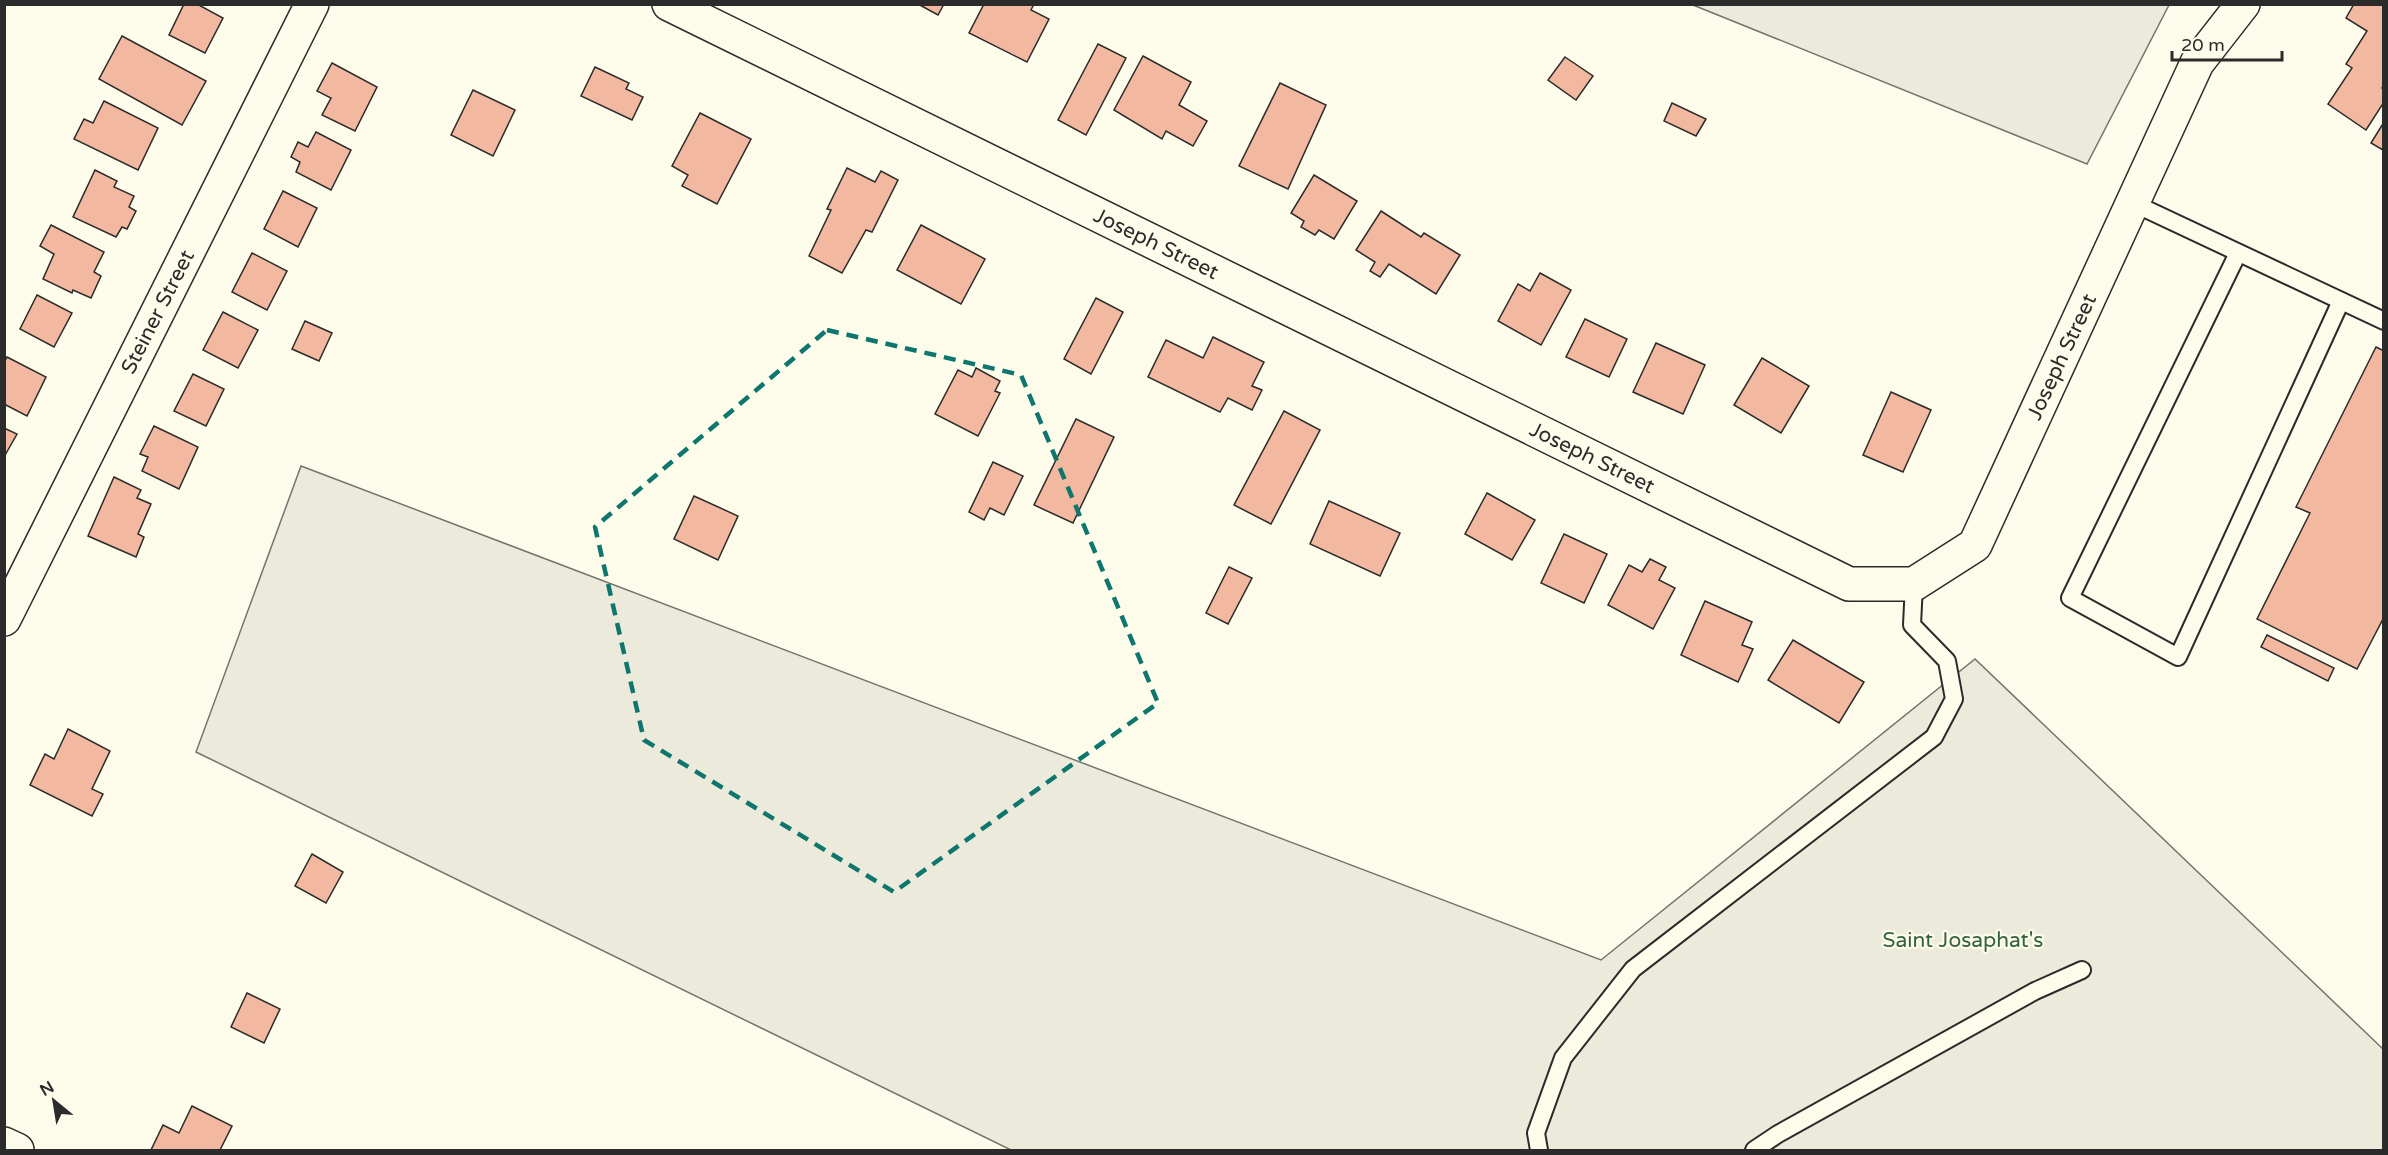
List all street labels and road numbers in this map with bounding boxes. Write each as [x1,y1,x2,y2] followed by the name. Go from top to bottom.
[1089,203,1223,285] street label: Joseph Street
[116,246,200,378] street label: Steiner Street
[2022,290,2102,424] street label: Joseph Street
[1525,417,1659,499] street label: Joseph Street

